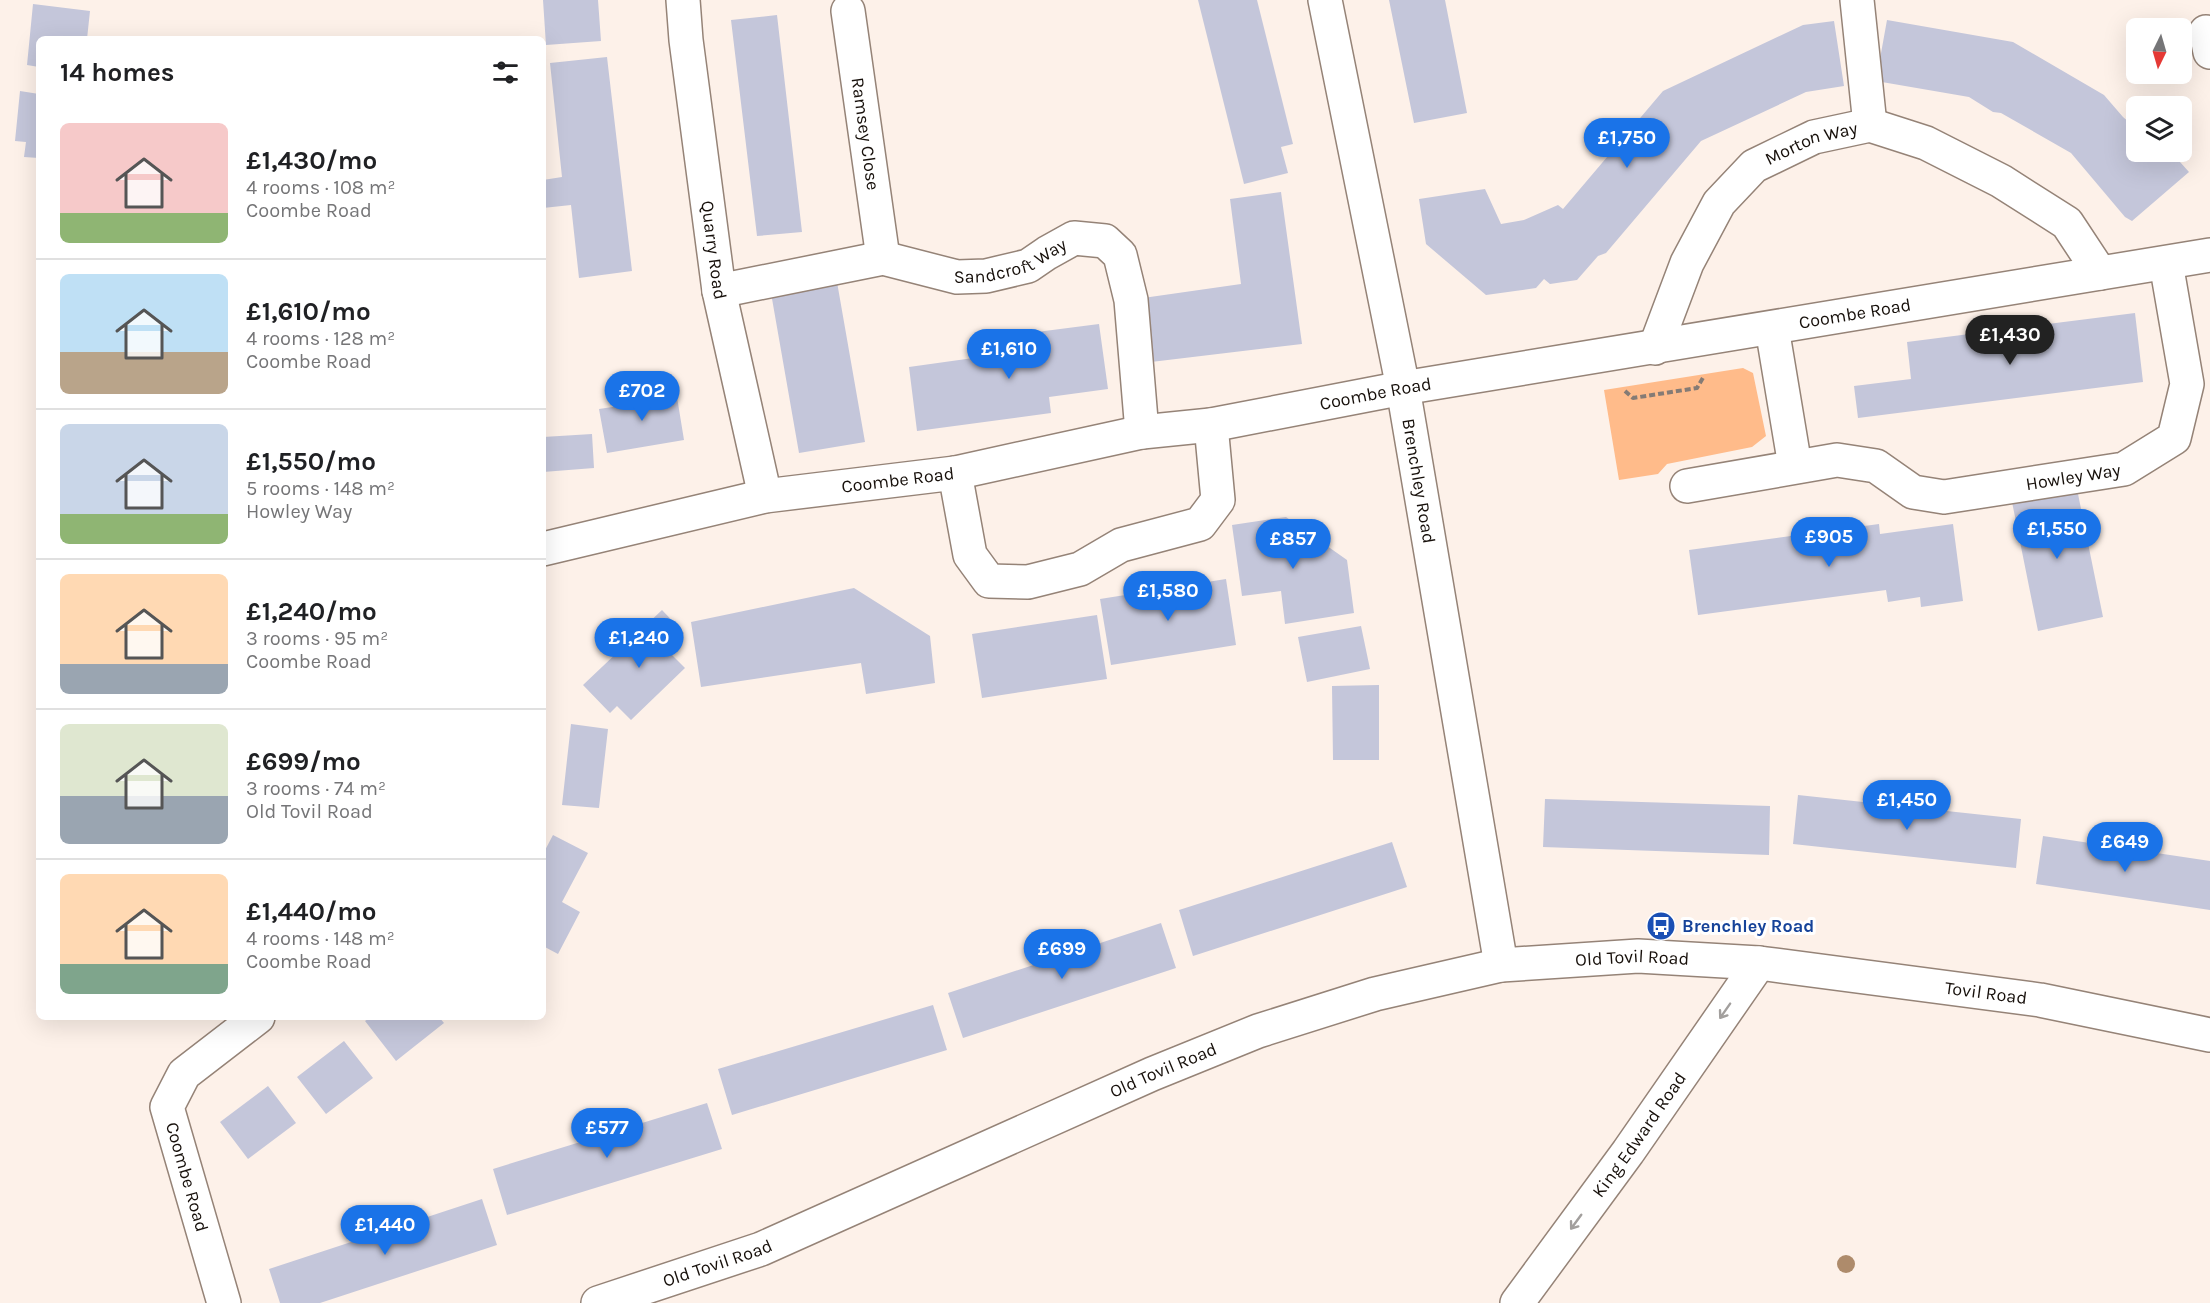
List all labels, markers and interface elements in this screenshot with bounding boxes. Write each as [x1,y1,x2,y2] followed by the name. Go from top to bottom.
[2126,18,2192,84] north arrow
[2126,18,2192,162] map controls
[489,56,522,89] icon: filters
[60,57,174,88] text: 14 homes
[847,76,884,192] street label: Ramsey Close
[2126,96,2192,162] button: layers
[1761,117,1860,170] street label: Morton Way
[1578,118,1676,169] pin: £1,750
[1598,126,1656,149] text: £1,750
[246,145,377,176] text: £1,430/mo
[108,147,180,219] icon: home
[246,176,396,199] text: 4 rooms · 108 m²
[246,199,372,222] text: Coombe Road
[696,199,732,302] street label: Quarry Road
[953,233,1071,288] street label: Sandcroft Way
[1797,293,1913,334] street label: Coombe Road
[246,296,371,327] text: £1,610/mo
[108,298,180,370] icon: home
[1961,315,2059,366] pin: £1,430
[1979,323,2041,346] text: £1,430
[246,327,395,350] text: 4 rooms · 128 m²
[960,329,1058,380] pin: £1,610
[981,337,1037,360] text: £1,610
[246,350,372,373] text: Coombe Road
[606,371,678,422] pin: £702
[1318,372,1433,415] street label: Coombe Road
[619,379,665,402] text: £702
[1397,417,1440,545] street label: Brenchley Road
[246,446,376,477] text: £1,550/mo
[108,448,180,520] icon: home
[2024,459,2123,495] street label: Howley Way
[840,462,955,498] street label: Coombe Road
[246,477,395,500] text: 5 rooms · 148 m²
[246,500,352,523] text: Howley Way
[2008,509,2106,560] pin: £1,550
[1793,517,1865,568] pin: £905
[2027,517,2087,540] text: £1,550
[1257,519,1329,570] pin: £857
[1805,525,1853,548] text: £905
[1270,527,1316,550] text: £857
[1119,571,1217,622] pin: £1,580
[1137,579,1199,602] text: £1,580
[246,596,377,627] text: £1,240/mo
[108,598,180,670] icon: home
[590,618,688,669] pin: £1,240
[609,626,669,649] text: £1,240
[246,627,388,650] text: 3 rooms · 95 m²
[246,650,372,673] text: Coombe Road
[246,746,361,777] text: £699/mo
[108,748,180,820] icon: home
[246,777,386,800] text: 3 rooms · 74 m²
[1858,780,1956,831] pin: £1,450
[1877,788,1937,811] text: £1,450
[246,800,373,823] text: Old Tovil Road
[2089,822,2161,873] pin: £649
[2101,830,2149,853] text: £649
[246,896,377,927] text: £1,440/mo
[108,898,180,970] icon: home
[1645,910,1677,942] bus stop icon: Brenchley Road
[1682,915,1814,937] place label: Brenchley Road
[246,927,395,950] text: 4 rooms · 148 m²
[1026,929,1098,980] pin: £699
[1038,937,1086,960] text: £699
[1574,945,1690,971] street label: Old Tovil Road
[246,950,372,973] text: Coombe Road
[1944,977,2028,1009] street label: Tovil Road
[1719,1003,1731,1019] one-way arrow
[1106,1038,1220,1103] street label: Old Tovil Road
[1587,1068,1691,1202] street label: King Edward Road
[571,1108,643,1159] pin: £577
[585,1116,629,1139] text: £577
[161,1120,213,1234] street label: Coombe Road
[336,1205,434,1256] pin: £1,440
[355,1213,415,1236] text: £1,440
[1570,1214,1583,1230] one-way arrow
[660,1234,776,1292] street label: Old Tovil Road

